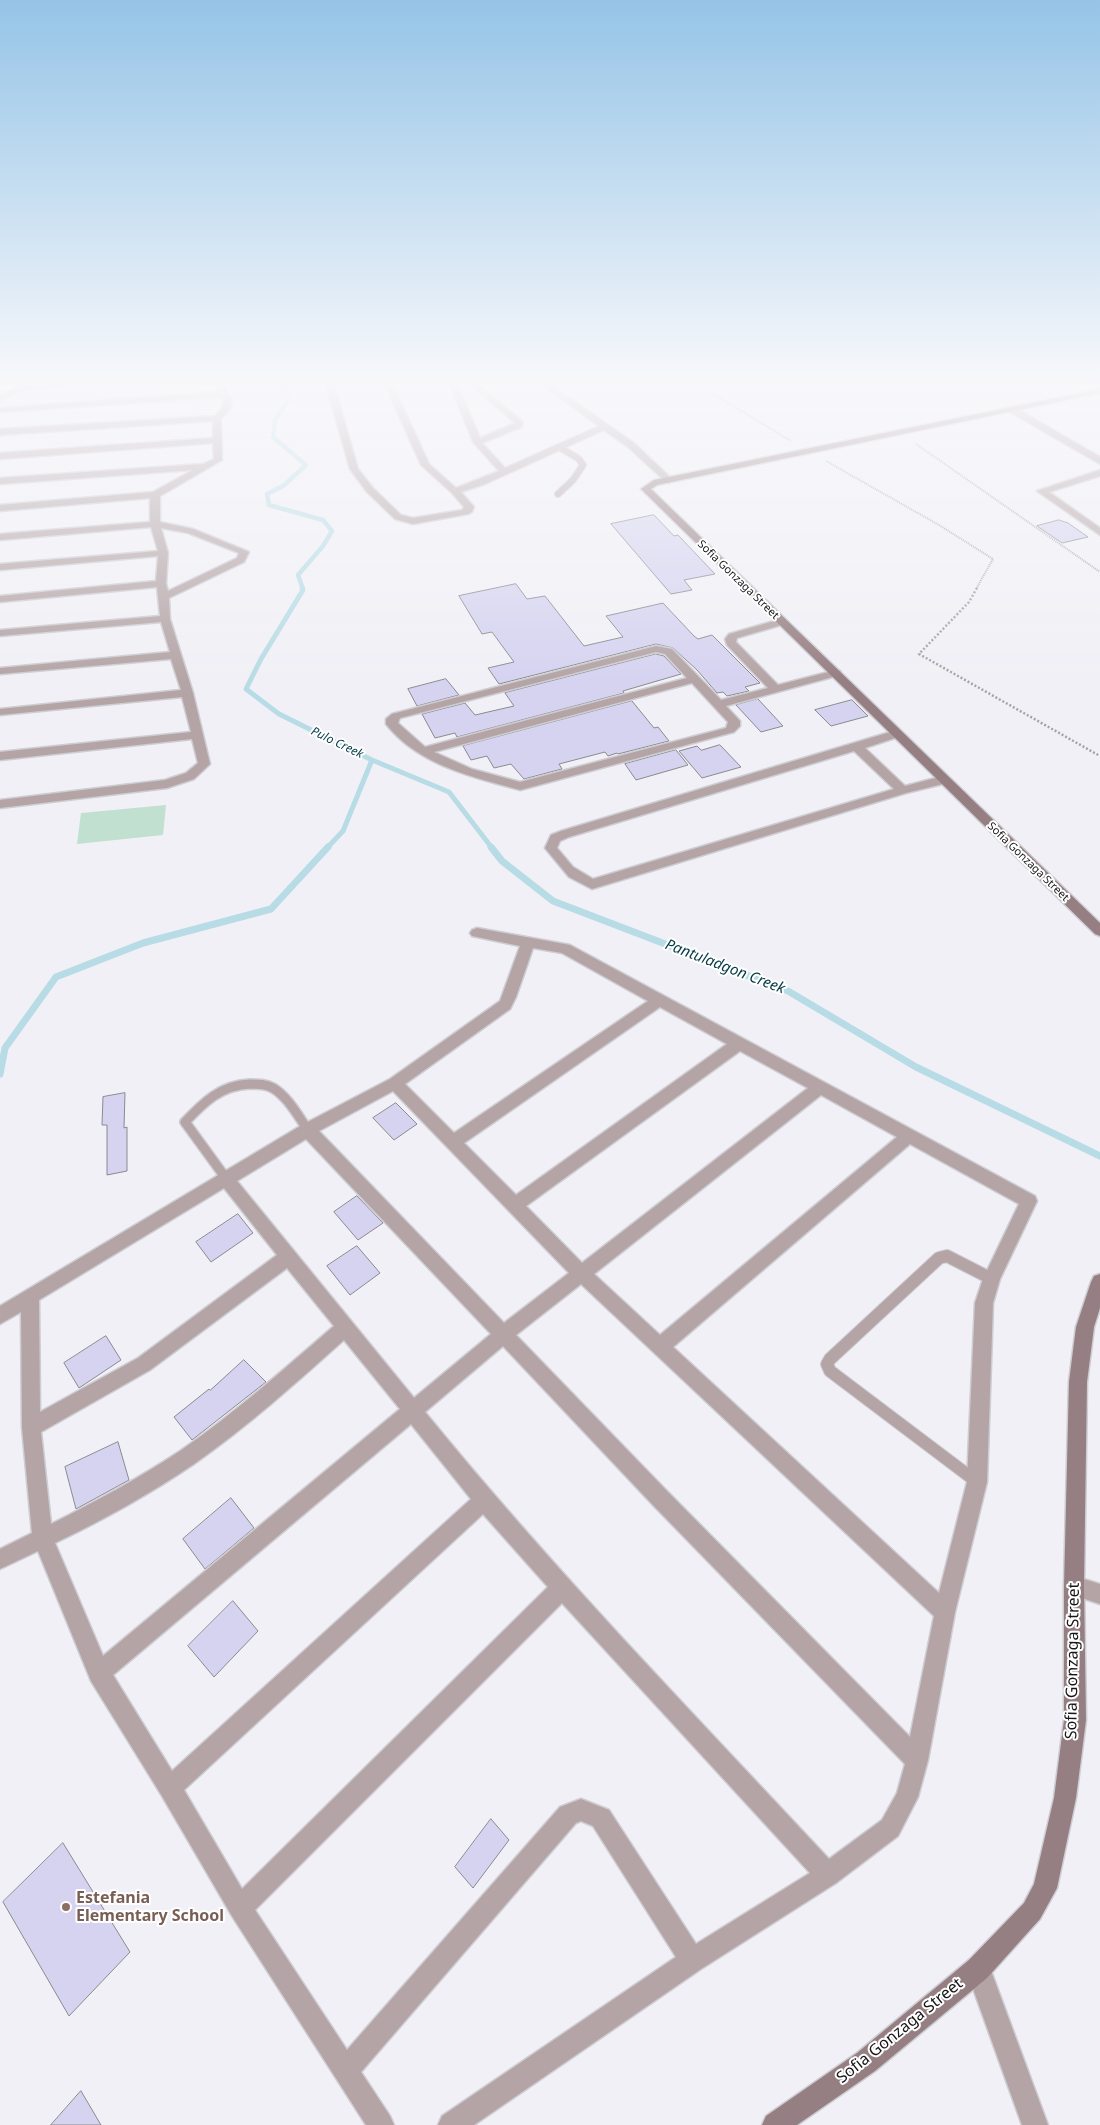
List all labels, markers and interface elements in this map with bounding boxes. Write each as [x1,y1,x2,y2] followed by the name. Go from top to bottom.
[695,538,781,622] street label: Sofia Gonzaga Street
[309,724,365,762] water label: Pulo Creek
[985,820,1071,904] street label: Sofia Gonzaga Street
[662,936,788,998] water label: Pantuladgon Creek
[1062,1583,1084,1739] street label: Sofia Gonzaga Street
[76,1888,224,1926] place label: Estefania Elementary School
[60,1901,72,1913] marker: Estefania Elementary School
[833,1974,967,2088] street label: Sofia Gonzaga Street

